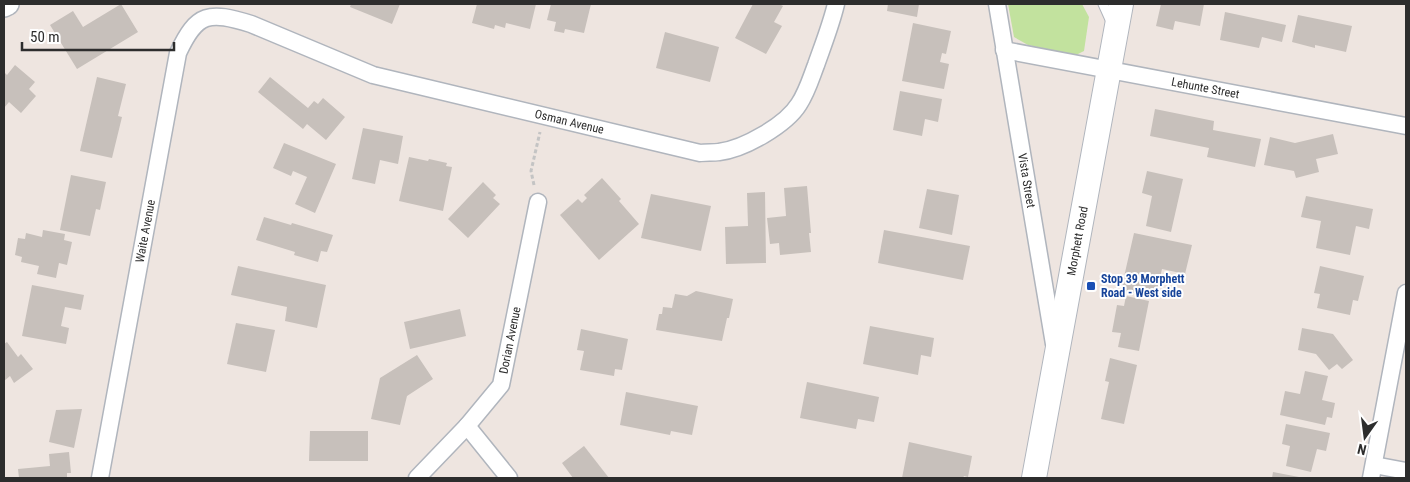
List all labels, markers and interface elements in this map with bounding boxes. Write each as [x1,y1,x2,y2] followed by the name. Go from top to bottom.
[22,20,175,52] scale bar
[30,28,60,46] text: 50 m
[1170,75,1241,101] street label: Lehunte Street
[533,107,606,137] street label: Osman Avenue
[1015,152,1038,209] street label: Vista Street
[133,198,158,264] street label: Waite Avenue
[1064,205,1091,277] street label: Morphett Road
[1101,272,1185,300] place label: Stop 39 Morphett Road - West side
[1085,280,1097,292] marker: Stop 39 Morphett Road - West side
[496,305,524,375] street label: Dorian Avenue
[1340,412,1390,462] north arrow
[1356,441,1368,458] text: N

